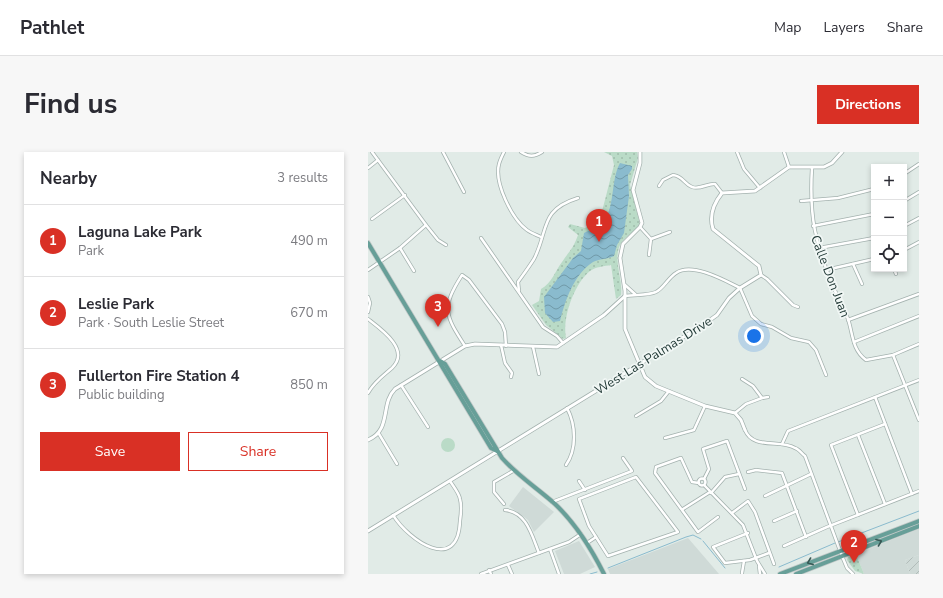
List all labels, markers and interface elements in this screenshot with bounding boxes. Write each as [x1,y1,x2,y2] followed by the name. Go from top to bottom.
[20,15,84,41] text: Pathlet
[774,18,801,37] text: Map
[823,18,865,37] text: Layers
[887,18,923,37] text: Share
[24,85,118,123] text: Find us
[817,85,919,124] button: Directions
[871,164,907,272] map controls
[871,164,907,200] button: +
[40,167,97,190] text: Nearby
[277,169,328,187] text: 3 results
[871,200,907,236] button: −
[586,209,612,242] pin: 1
[78,222,202,242] text: Laguna Lake Park
[49,232,57,250] text: 1
[290,232,328,250] text: 490 m
[806,233,854,320] street label: Calle Don Juan
[871,236,907,272] button: locate
[78,242,104,260] text: Park
[78,294,154,314] text: Leslie Park
[425,294,451,327] pin: 3
[49,304,57,322] text: 2
[290,304,328,322] text: 670 m
[591,312,716,399] street label: West Las Palmas Drive
[78,314,224,332] text: Park · South Leslie Street
[744,326,764,346] your location
[78,366,240,386] text: Fullerton Fire Station 4
[49,376,57,394] text: 3
[290,376,328,394] text: 850 m
[78,386,165,404] text: Public building
[40,432,180,471] button: Save
[188,432,328,471] button: Share
[841,530,867,563] pin: 2
[875,538,882,546] one-way arrow
[807,558,814,566] one-way arrow

